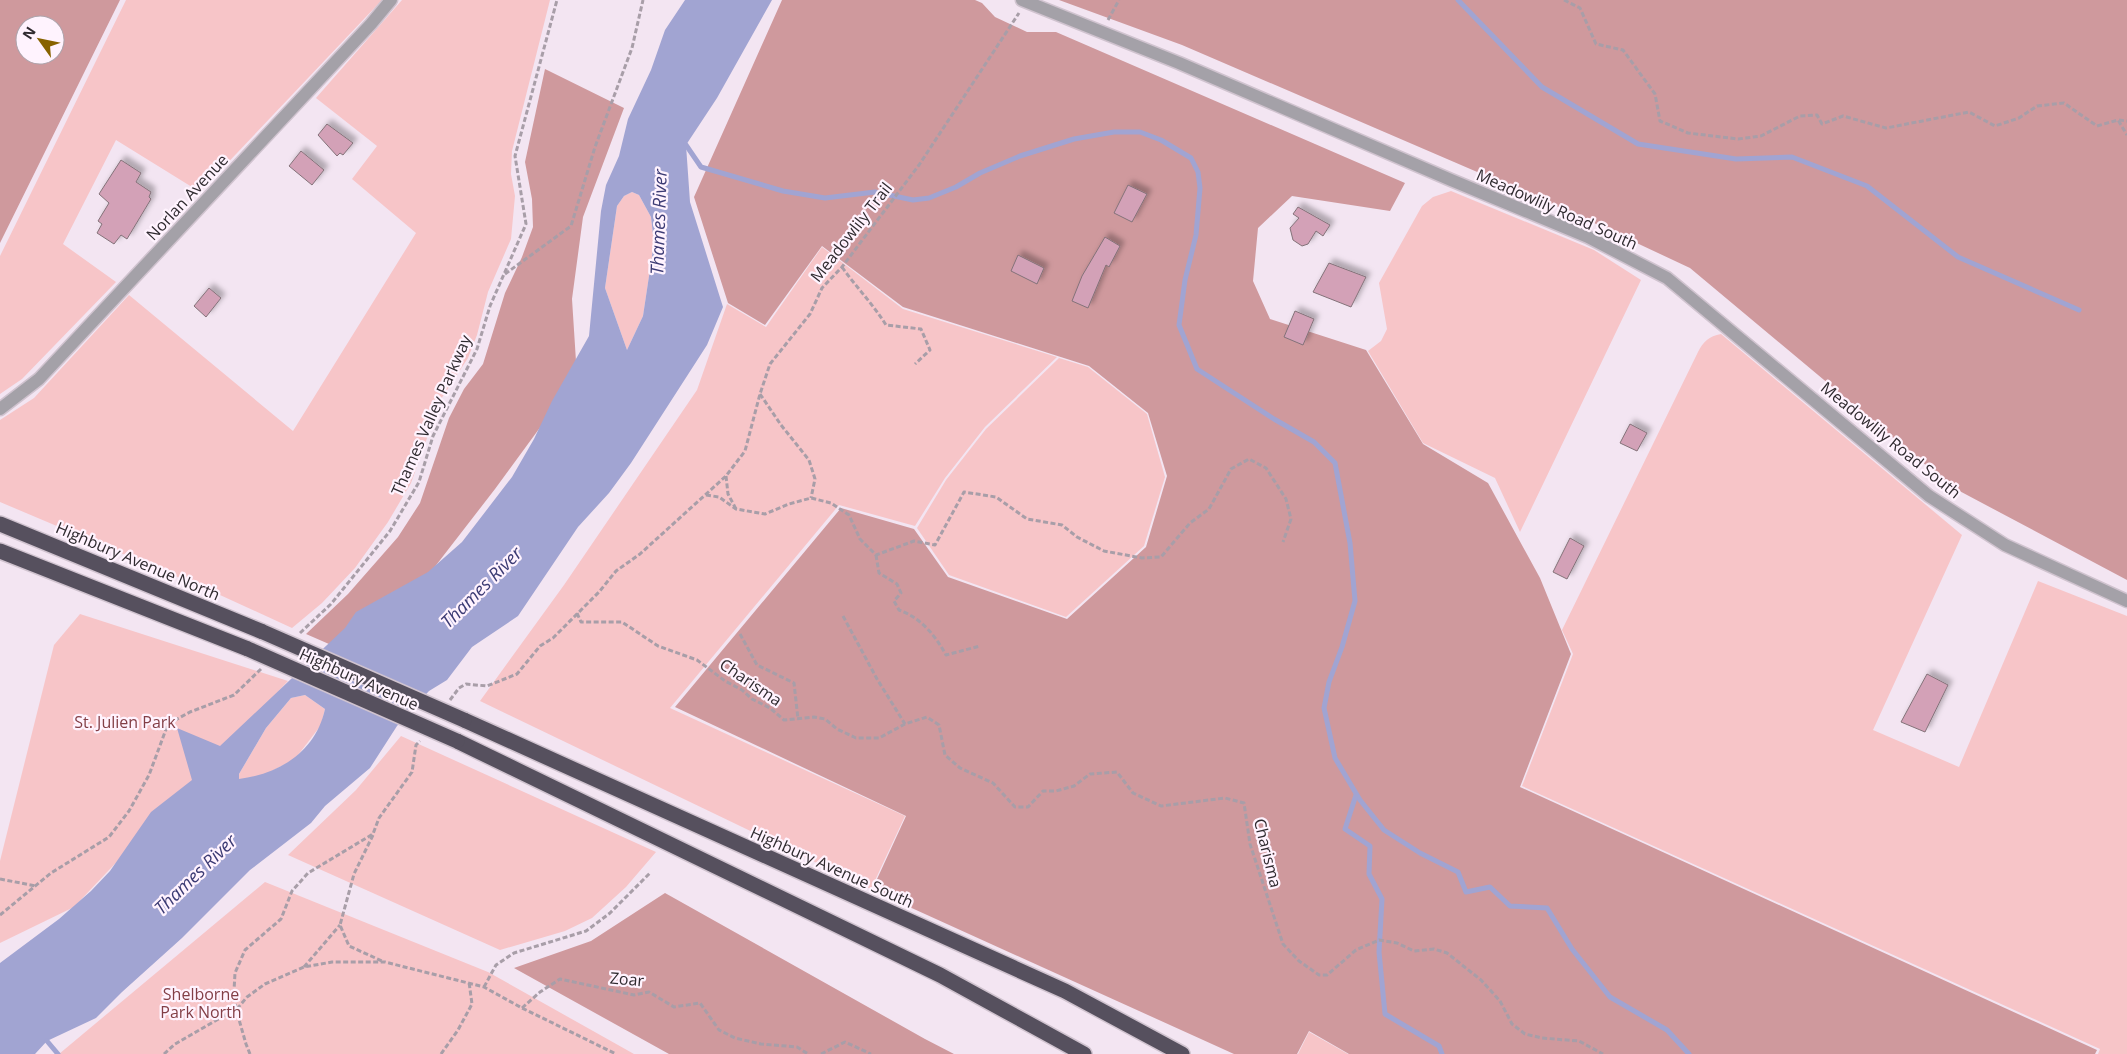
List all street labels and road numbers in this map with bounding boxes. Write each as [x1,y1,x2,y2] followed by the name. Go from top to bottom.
[141,149,233,245] street label: Norlan Avenue
[1473,163,1641,255] street label: Meadowlily Road South
[805,178,897,286] street label: Meadowlily Trail
[386,330,477,499] street label: Thames Valley Parkway
[1816,377,1966,503] street label: Meadowlily Road South
[53,516,223,606] street label: Highbury Avenue North
[296,643,422,715] street label: Highbury Avenue
[716,653,786,711] street label: Charisma
[1249,816,1287,890] street label: Charisma
[747,821,917,913] street label: Highbury Avenue South
[609,967,645,991] street label: Zoar

